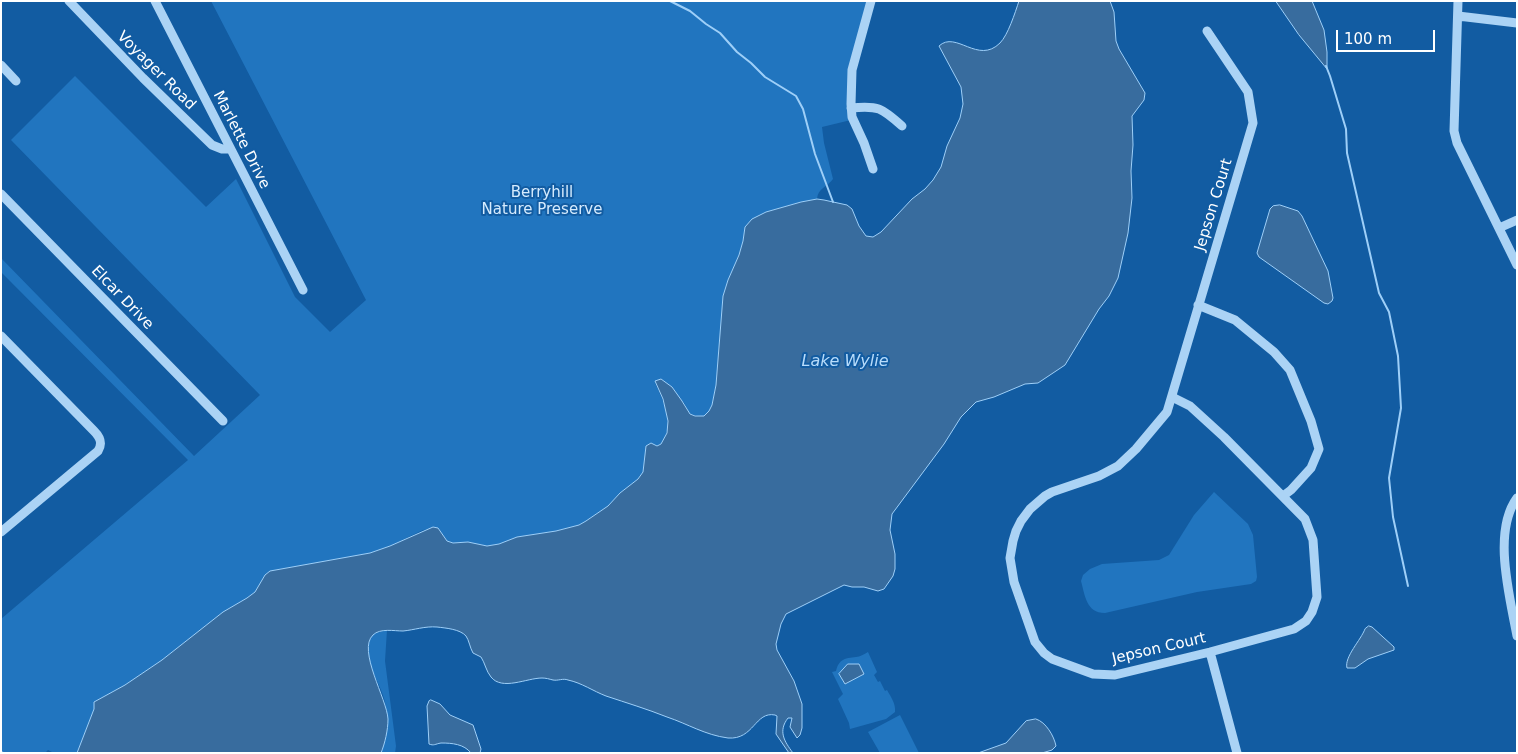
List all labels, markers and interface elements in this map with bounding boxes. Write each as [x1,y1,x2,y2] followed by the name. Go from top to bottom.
[1338,20,1437,52] scale bar
[113,28,199,114] street label: Voyager Road
[1344,30,1392,48] text: 100 m
[209,88,273,192] street label: Marlette Drive
[1191,157,1237,253] street label: Jepson Court
[482,184,602,219] park label: Berryhill Nature Preserve
[87,262,157,334] street label: Elcar Drive
[802,352,888,372] water label: Lake Wylie
[1110,629,1208,669] street label: Jepson Court

